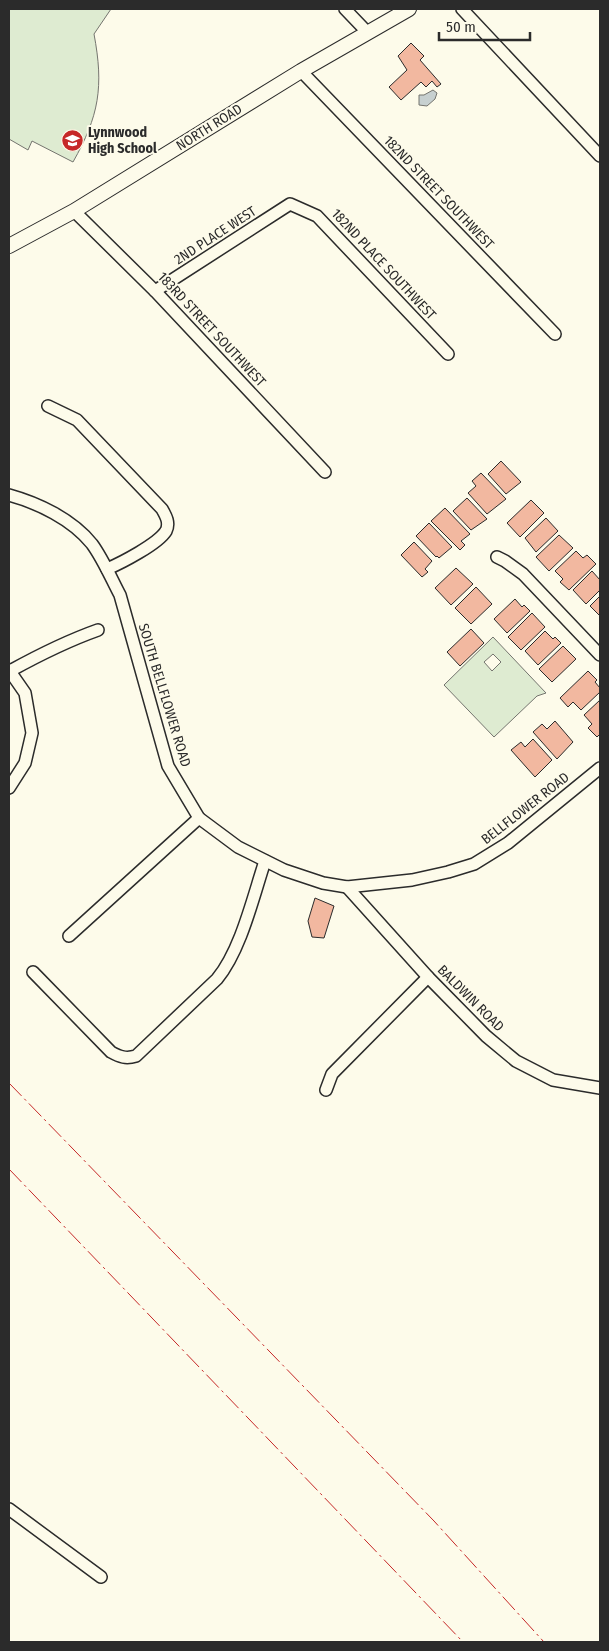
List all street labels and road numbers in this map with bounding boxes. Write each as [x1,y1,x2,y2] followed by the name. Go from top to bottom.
[173,100,245,154] street label: NORTH ROAD
[380,132,498,253] street label: 182ND STREET SOUTHWEST
[171,202,260,268] street label: 2ND PLACE WEST
[328,205,440,324] street label: 182ND PLACE SOUTHWEST
[154,269,270,391] street label: 183RD STREET SOUTHWEST
[135,621,194,769] street label: SOUTH BELLFLOWER ROAD
[478,769,573,848] street label: BELLFLOWER ROAD
[434,962,507,1035] street label: BALDWIN ROAD

